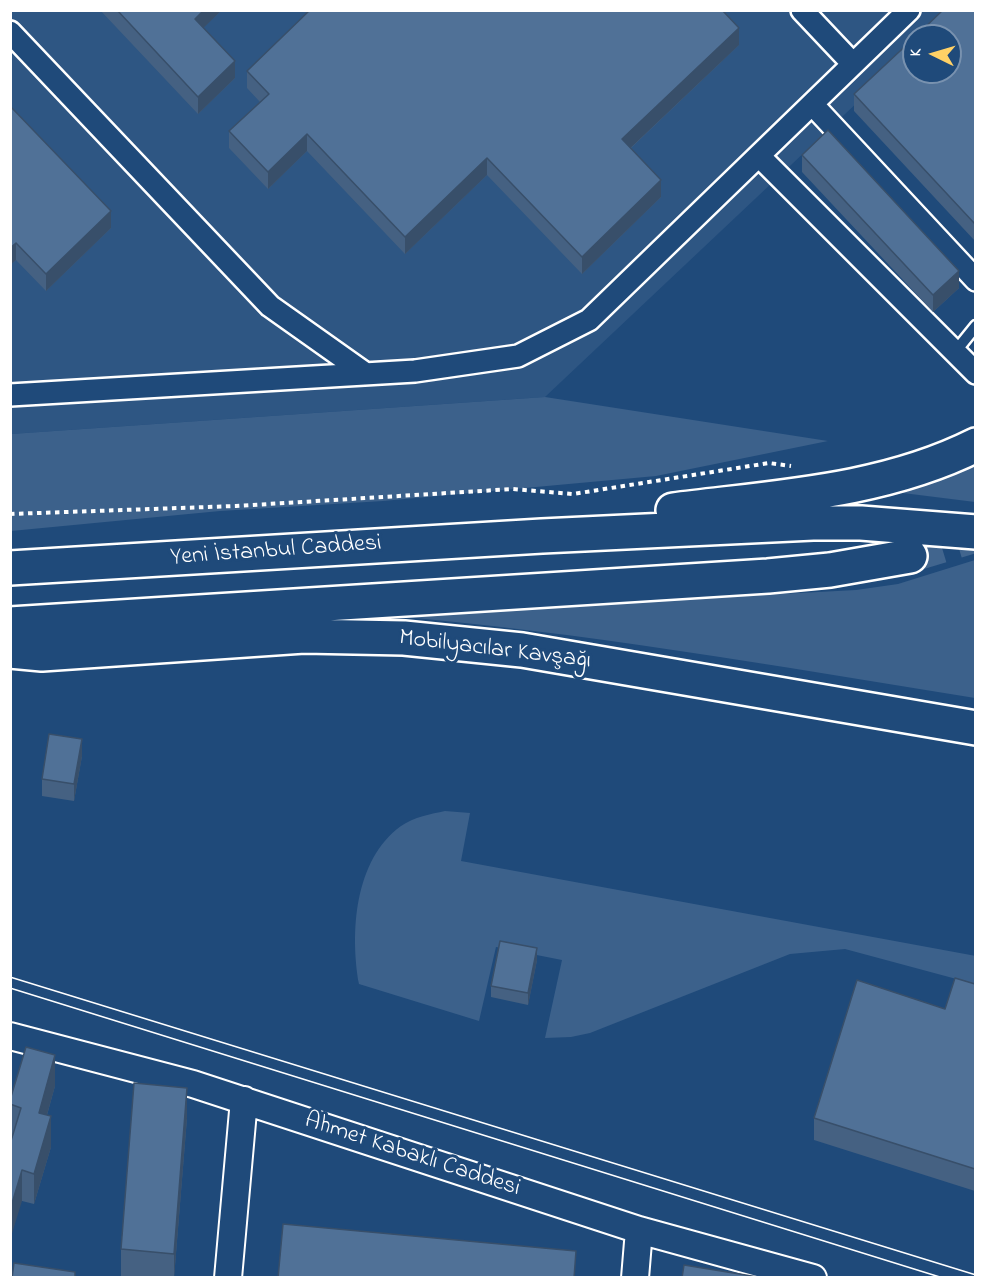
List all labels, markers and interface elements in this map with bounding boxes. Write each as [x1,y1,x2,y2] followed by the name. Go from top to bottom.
[902,24,962,84] north arrow
[904,48,928,58] text: K
[170,530,382,574] street label: Yeni İstanbul Caddesi
[397,625,593,677] street label: Mobilyacılar Kavşağı
[300,1108,524,1204] street label: Ahmet Kabaklı Caddesi

